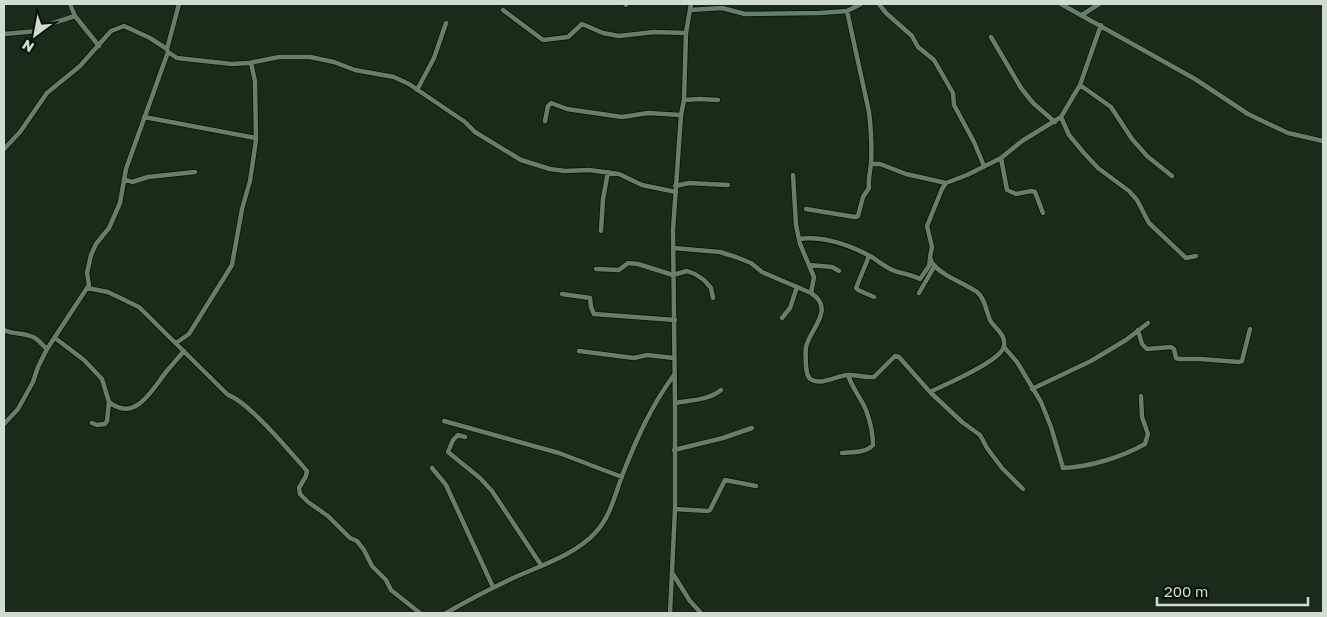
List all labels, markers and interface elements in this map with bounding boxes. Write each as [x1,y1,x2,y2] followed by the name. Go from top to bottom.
[10,10,60,60] north arrow
[19,36,37,56] text: N
[1157,574,1308,606] scale bar
[1164,582,1208,600] text: 200 m

